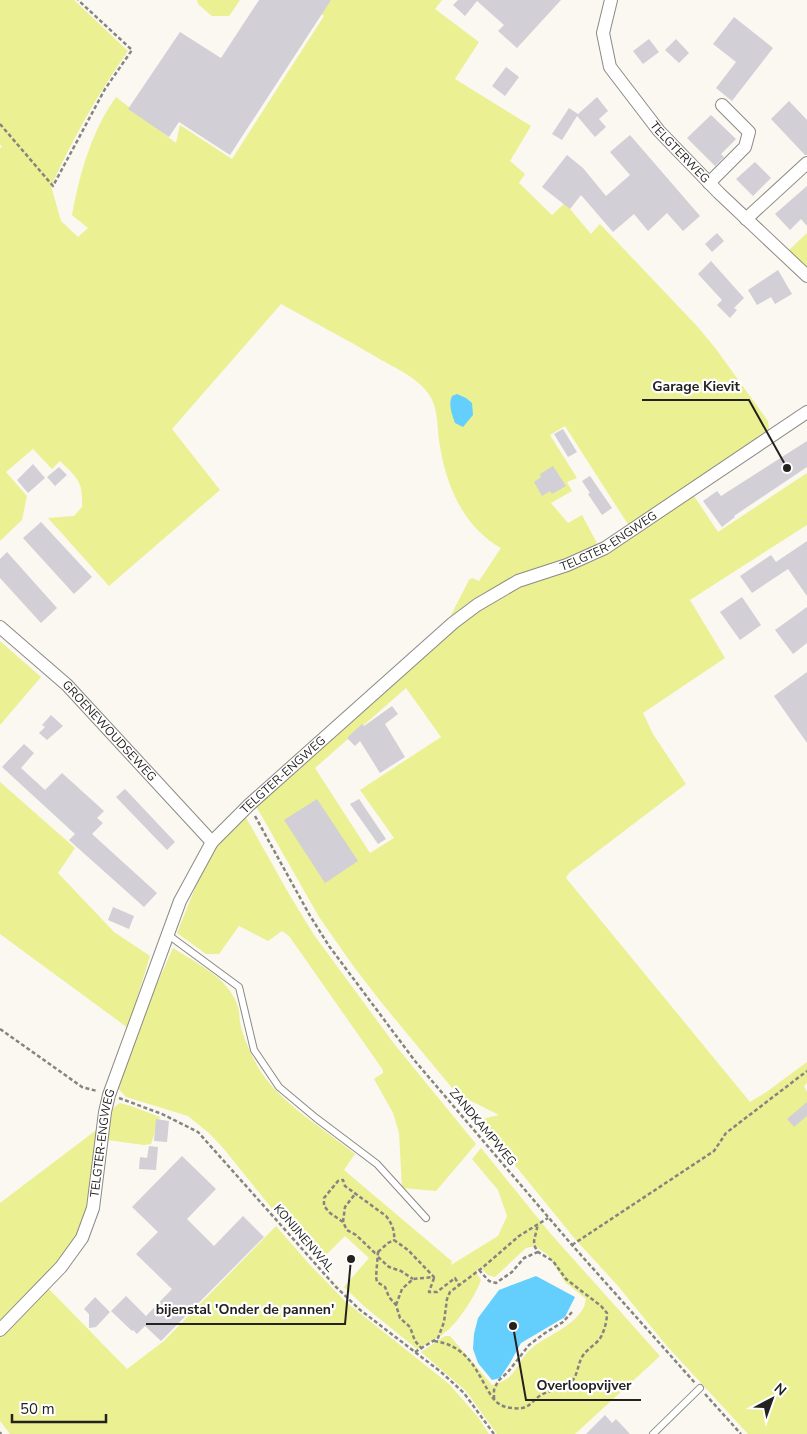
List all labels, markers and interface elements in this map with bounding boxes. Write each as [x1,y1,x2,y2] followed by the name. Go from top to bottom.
[646,118,713,187] street label: TELGTERWEG
[642,371,749,400] callout: Garage Kievit
[652,377,740,396] text: Garage Kievit
[558,507,660,575] street label: TELGTER-ENGWEG
[59,677,160,785] street label: GROENEWOUDSEWEG
[237,732,329,817] street label: TELGTER-ENGWEG
[446,1085,520,1169] street label: ZANDKAMPWEG
[86,1087,119,1198] street label: TELGTER-ENGWEG
[270,1201,338,1276] street label: KONIJNENWAL
[146,1295,345,1324] callout: bijenstal 'Onder de pannen'
[156,1300,334,1319] text: bijenstal 'Onder de pannen'
[526,1371,641,1400] callout: Overloopvijver
[747,1374,797,1424] north arrow
[537,1376,632,1395] text: Overloopvijver
[770,1379,790,1400] text: N
[12,1392,106,1424] scale bar
[20,1399,55,1419] text: 50 m

